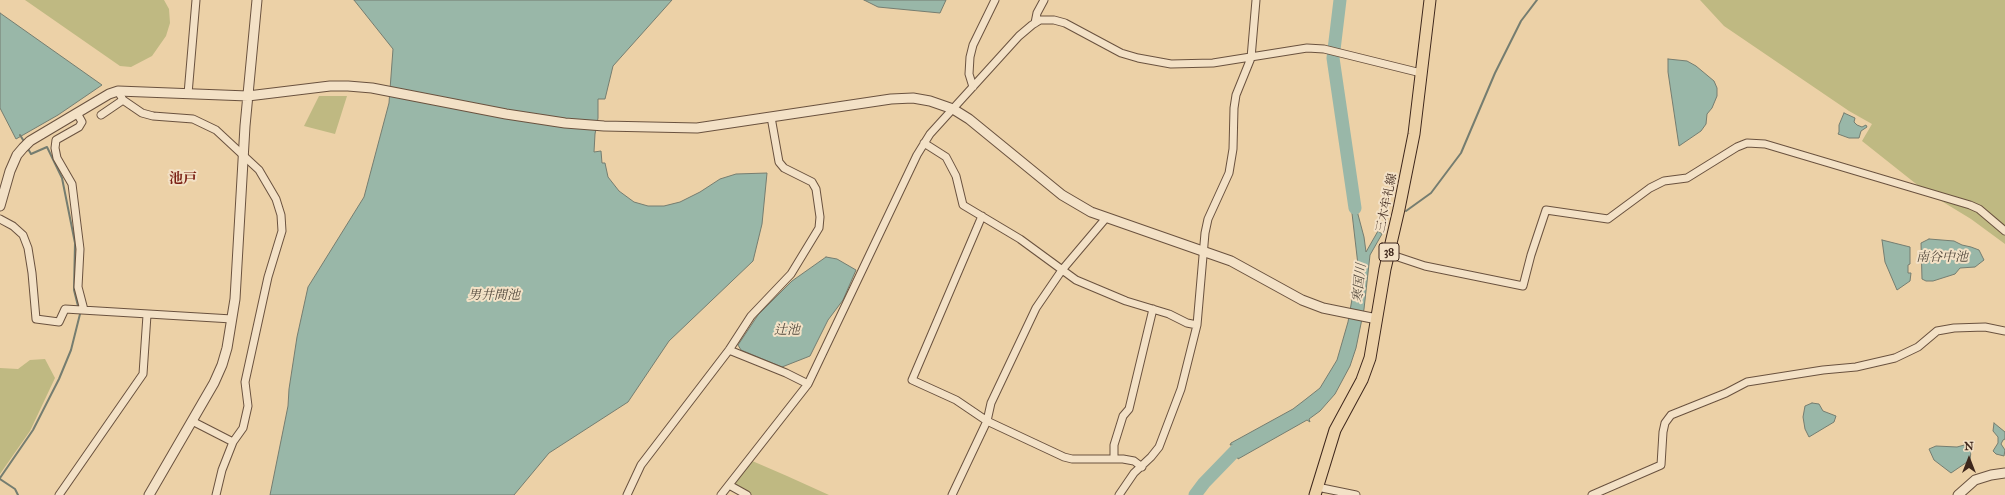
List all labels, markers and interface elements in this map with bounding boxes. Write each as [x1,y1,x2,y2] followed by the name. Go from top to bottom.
[169,172,197,188] district label: 池戸
[1374,172,1400,234] street label: 三木牟礼線
[1379,243,1399,261] road number: 38
[1916,250,1968,266] water label: 南谷中池
[1350,263,1370,303] water label: 寒国川
[468,288,520,304] water label: 男井間池
[774,323,800,339] water label: 辻池
[1949,439,1989,479] north arrow
[1964,440,1974,453] text: N

